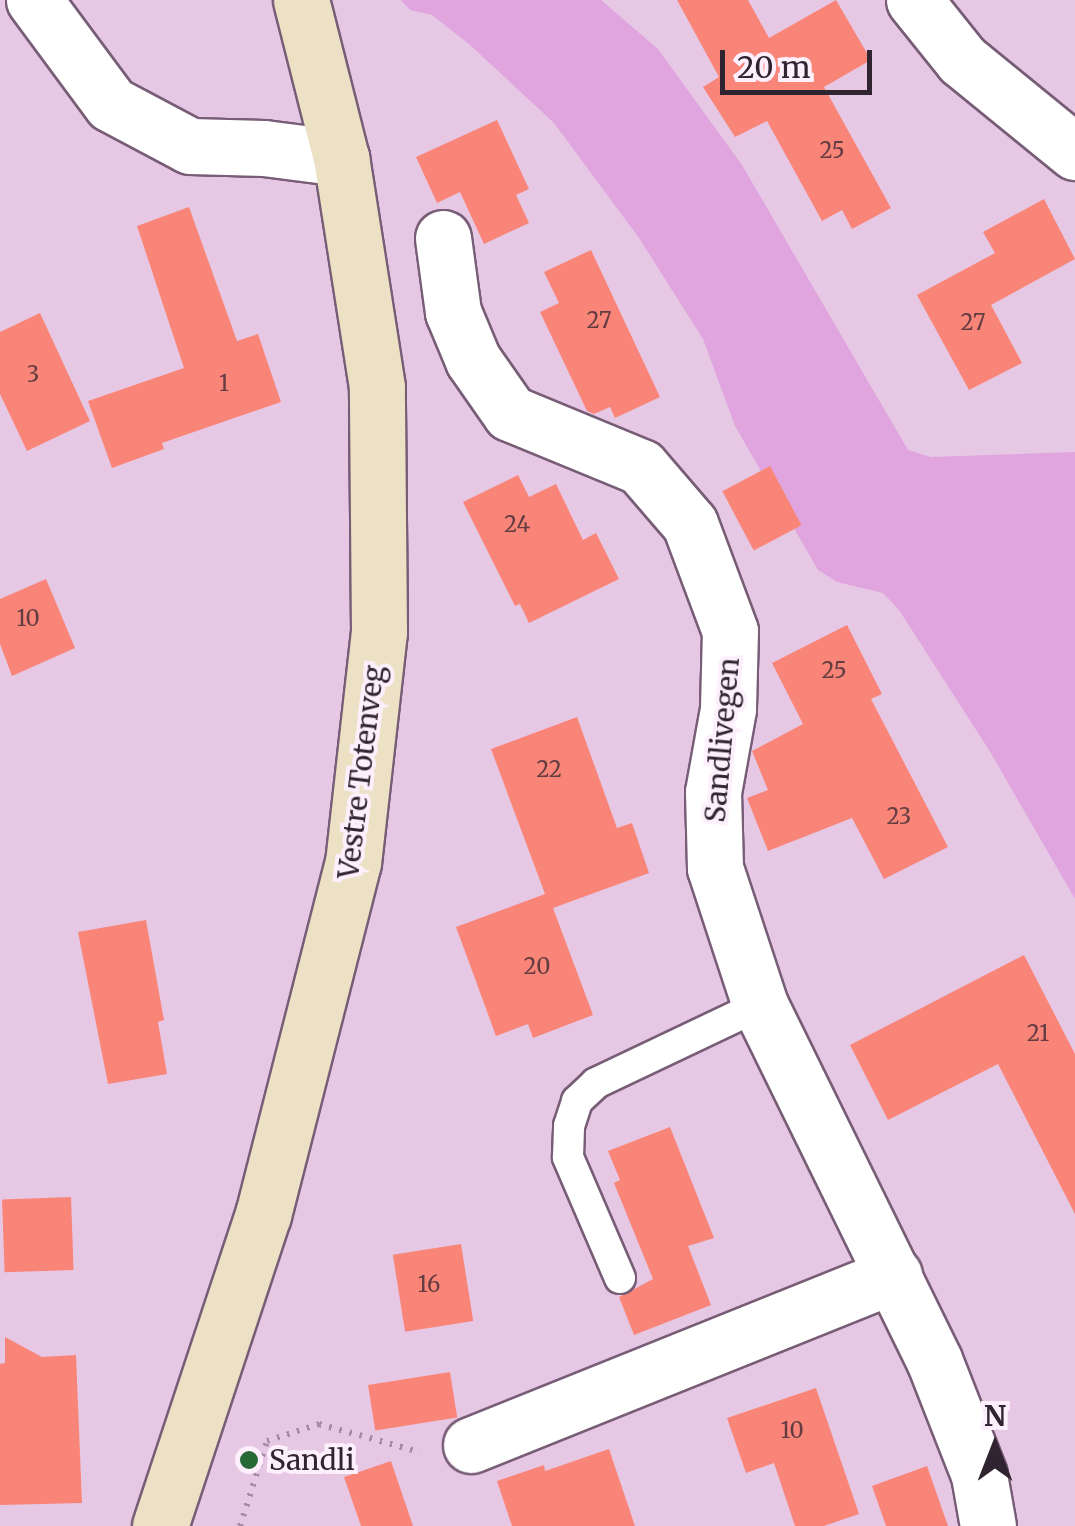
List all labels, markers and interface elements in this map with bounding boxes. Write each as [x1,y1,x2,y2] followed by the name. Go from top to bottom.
[725,30,878,92] scale bar
[737,48,810,86] text: 20 m
[819,138,845,164] house number: 25
[587,308,611,334] house number: 27
[961,310,985,336] house number: 27
[27,362,39,388] house number: 3
[219,371,229,397] house number: 1
[504,512,530,538] house number: 24
[16,606,40,632] house number: 10
[698,656,746,824] street label: Sandlivegen
[821,658,847,684] house number: 25
[331,663,391,881] street label: Vestre Totenveg
[536,757,562,783] house number: 22
[887,804,911,830] house number: 23
[524,954,550,980] house number: 20
[1027,1021,1049,1047] house number: 21
[418,1272,440,1298] house number: 16
[945,1396,1045,1496] north arrow
[984,1398,1006,1434] text: N
[780,1418,804,1444] house number: 10
[269,1443,355,1477] place label: Sandli
[238,1449,260,1471] marker: Sandli

